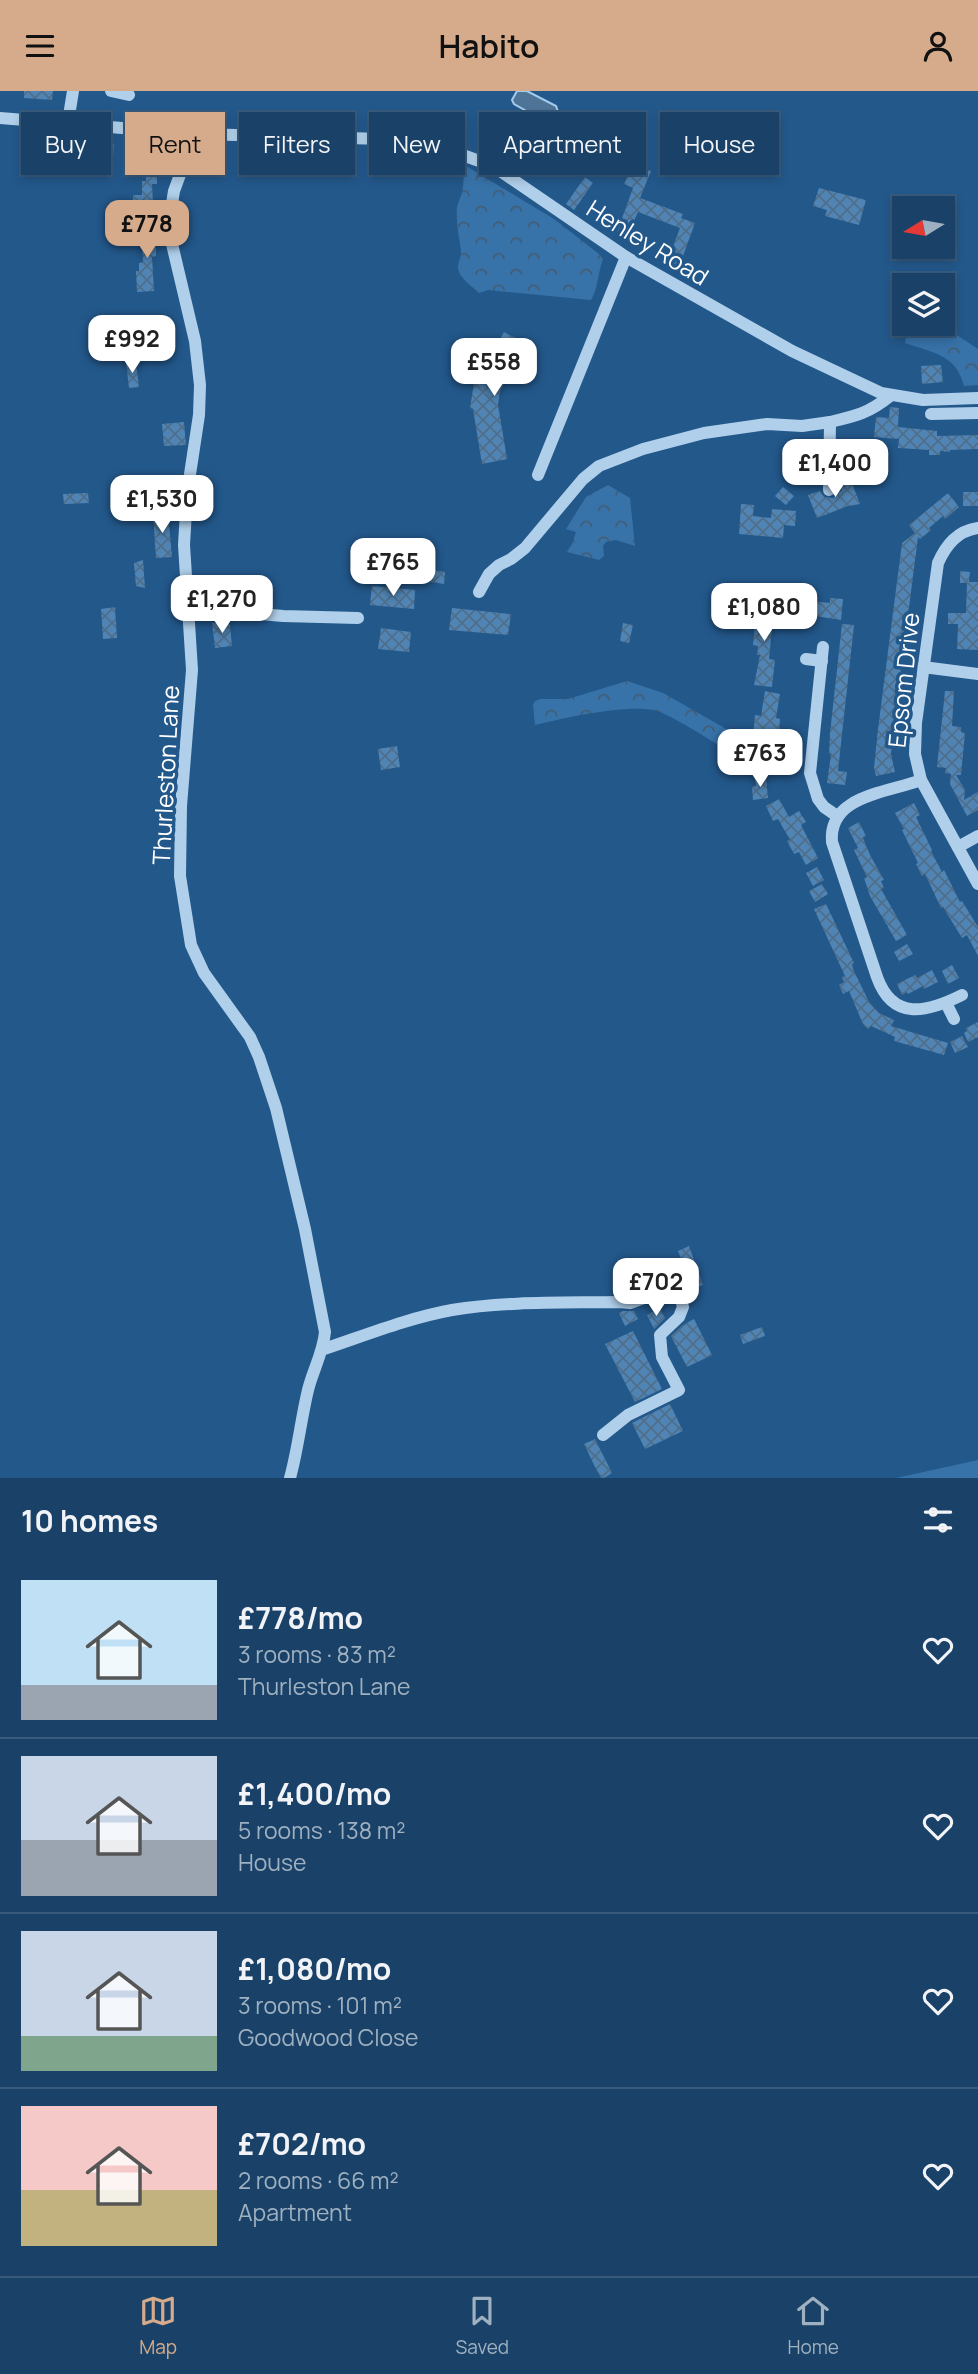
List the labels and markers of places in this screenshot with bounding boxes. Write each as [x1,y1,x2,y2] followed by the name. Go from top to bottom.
[106,201,188,260] pin: £778
[91,315,173,375] pin: £992
[453,338,535,398] pin: £558
[778,439,892,499] pin: £1,400
[105,475,219,535] pin: £1,530
[352,539,434,598] pin: £765
[165,575,279,635] pin: £1,270
[707,583,821,643] pin: £1,080
[719,729,801,789] pin: £763
[615,1259,697,1318] pin: £702

